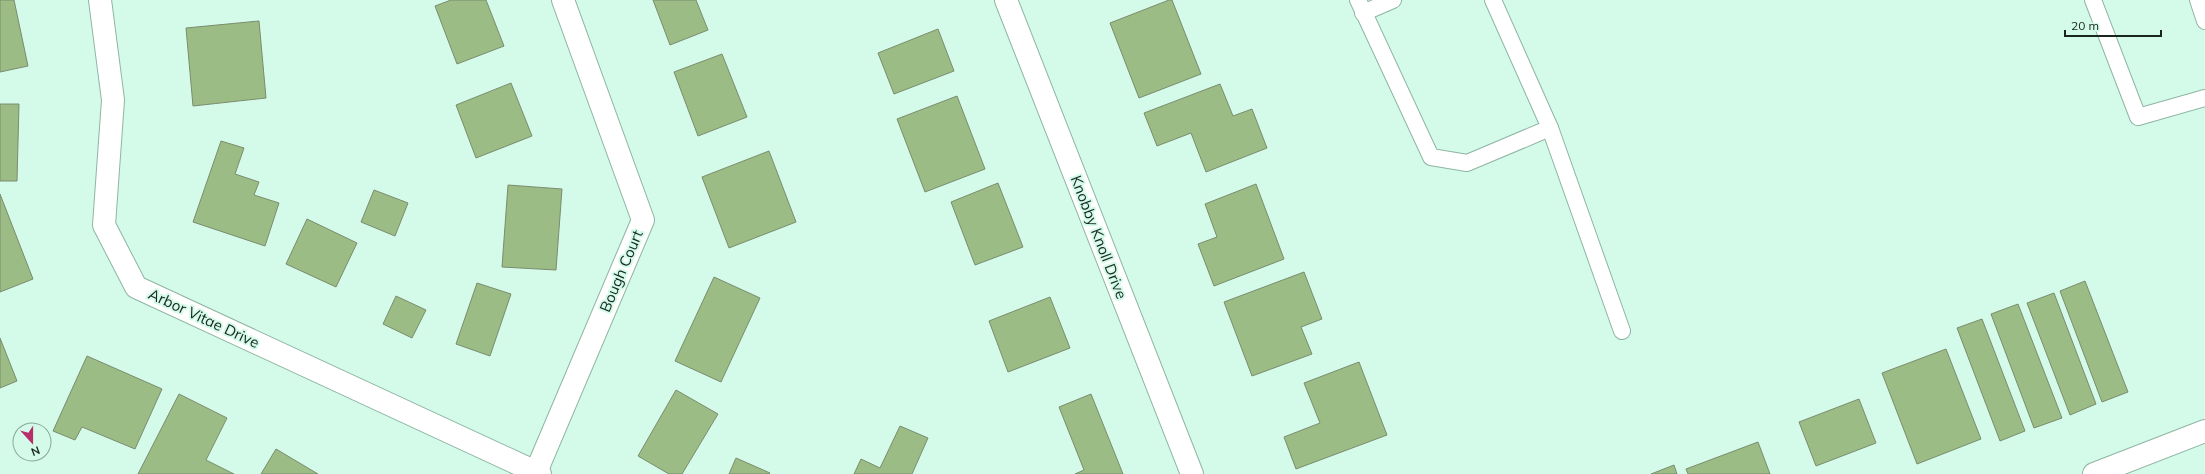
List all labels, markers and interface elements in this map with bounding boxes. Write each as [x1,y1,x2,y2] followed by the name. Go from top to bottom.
[2065,12,2161,38] scale bar
[2071,18,2099,33] text: 20 m
[1067,173,1131,301] street label: Knobby Knoll Drive
[595,227,647,315] street label: Bough Court
[146,284,262,352] street label: Arbor Vitae Drive
[12,422,52,462] north arrow
[29,443,42,459] text: N

